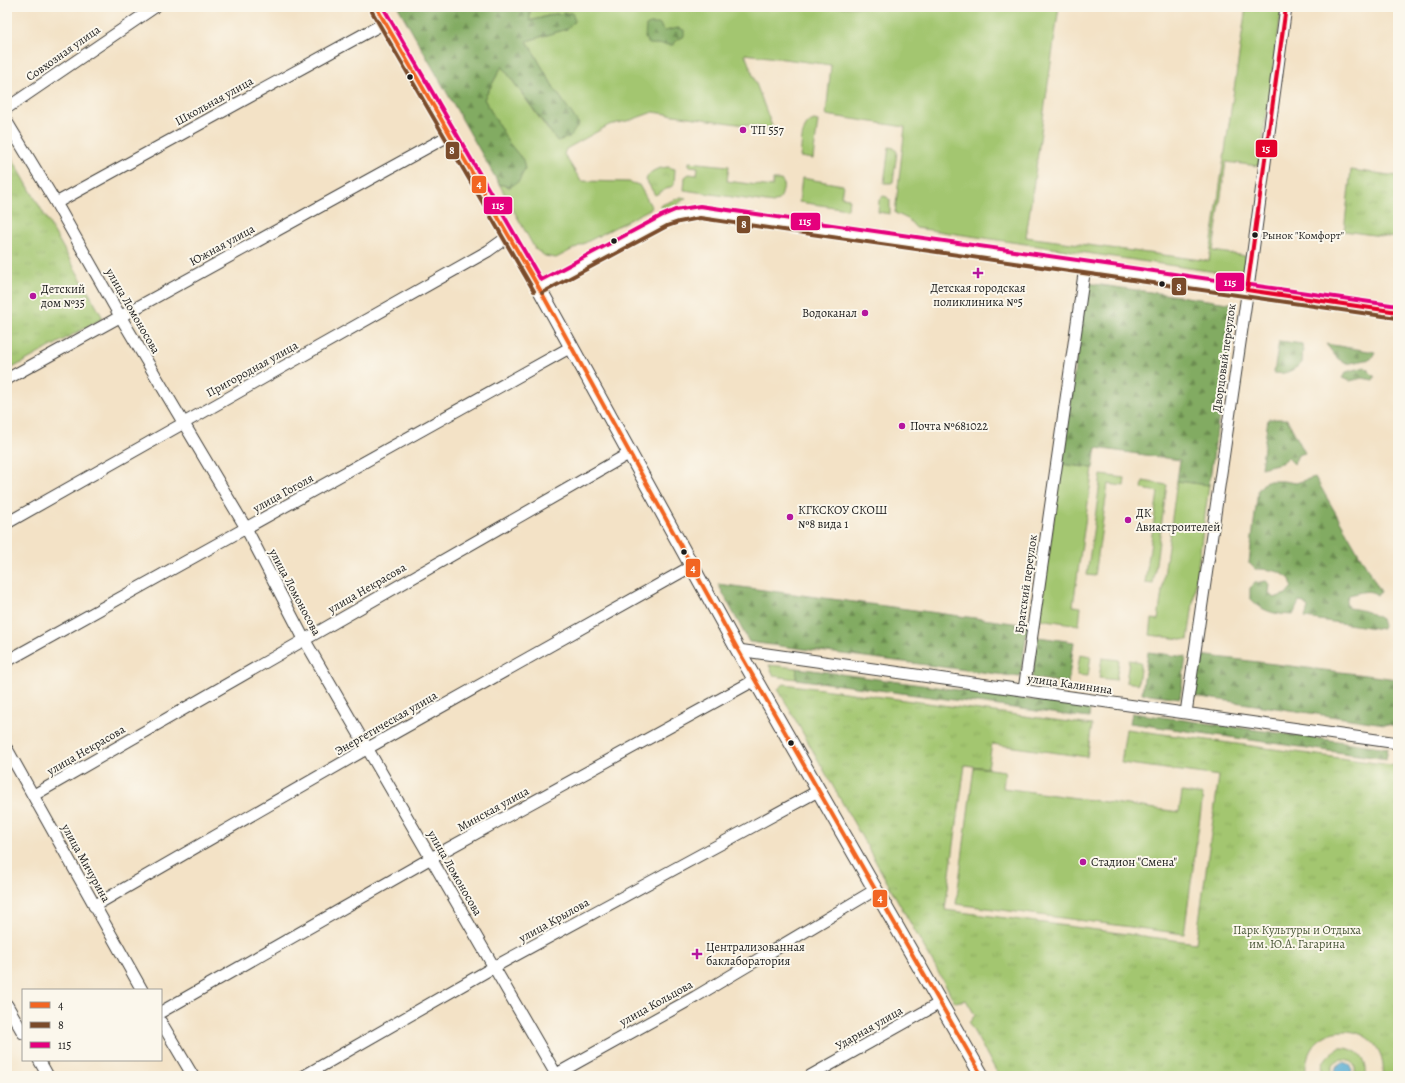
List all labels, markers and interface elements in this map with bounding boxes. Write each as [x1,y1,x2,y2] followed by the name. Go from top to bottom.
[23,21,104,85] street label: Совхозная улица
[405,72,415,82] unlabelled marker
[172,73,256,129] street label: Школьная улица
[751,122,785,138] place label: ТП 557
[738,125,748,135] marker: ТП 557
[1255,139,1278,158] line badge: 15
[445,141,460,160] line badge: 8
[1262,141,1271,156] text: 15
[449,143,455,158] text: 8
[471,175,487,194] line badge: 4
[476,177,482,192] text: 4
[483,196,513,215] line badge: 115
[492,198,505,213] text: 115
[790,212,821,231] line badge: 115
[799,214,812,229] text: 115
[736,215,751,234] line badge: 8
[741,217,747,232] text: 8
[186,220,258,270] street label: Южная улица
[1262,228,1344,243] place label: Рынок "Комфорт"
[1250,230,1260,240] marker: Рынок "Комфорт"
[609,236,619,246] unlabelled marker
[102,264,164,357] street label: улица Ломоносова
[972,267,984,279] marker: Детская городская поликлиника №5
[1215,272,1245,292] line badge: 115
[1224,275,1237,290] text: 115
[1171,277,1187,296] line badge: 8
[1157,279,1167,289] unlabelled marker
[930,280,1026,310] place label: Детская городская поликлиника №5
[1176,280,1182,295] text: 8
[40,281,85,311] place label: Детский дом №35
[28,291,38,301] marker: Детский дом №35
[1208,303,1240,413] street label: Дворцовый переулок
[802,305,857,321] place label: Водоканал
[860,308,870,318] marker: Водоканал
[203,337,301,401] street label: Пригородная улица
[910,418,988,434] place label: Почта №681022
[897,421,907,431] marker: Почта №681022
[249,470,316,517] street label: улица Гоголя
[798,502,888,532] place label: КГКСКОУ СКОШ №8 вида 1
[1135,505,1220,535] place label: ДК Авиастроителей
[785,512,795,522] marker: КГКСКОУ СКОШ №8 вида 1
[1123,515,1133,525] marker: ДК Авиастроителей
[1011,533,1041,635] street label: Братский переулок
[265,545,325,639] street label: улица Ломоносова
[679,547,689,557] unlabelled marker
[685,558,701,578] line badge: 4
[324,559,409,617] street label: улица Некрасова
[690,561,696,576] text: 4
[1026,670,1114,698] street label: улица Калинина
[332,687,441,759] street label: Энергетическая улица
[43,721,128,779] street label: улица Некрасова
[786,738,796,748] unlabelled marker
[454,782,532,835] street label: Минская улица
[57,820,114,905] street label: улица Мичурина
[424,826,486,919] street label: улица Ломоносова
[1091,854,1177,870] place label: Стадион "Смена"
[1078,857,1088,867] marker: Стадион "Смена"
[872,889,888,908] line badge: 4
[877,891,883,906] text: 4
[515,894,592,946] street label: улица Крылова
[1233,922,1362,952] park label: Парк Культуры и Отдыха им. Ю.А. Гагарина
[706,939,805,969] place label: Централизованная баклаборатория
[691,948,703,960] marker: Централизованная баклаборатория
[616,976,696,1030] street label: улица Кольцова
[22,989,162,1061] legend
[58,997,64,1013] text: 4
[833,1002,906,1054] street label: Ударная улица
[58,1017,64,1033] text: 8
[58,1037,71,1053] text: 115

